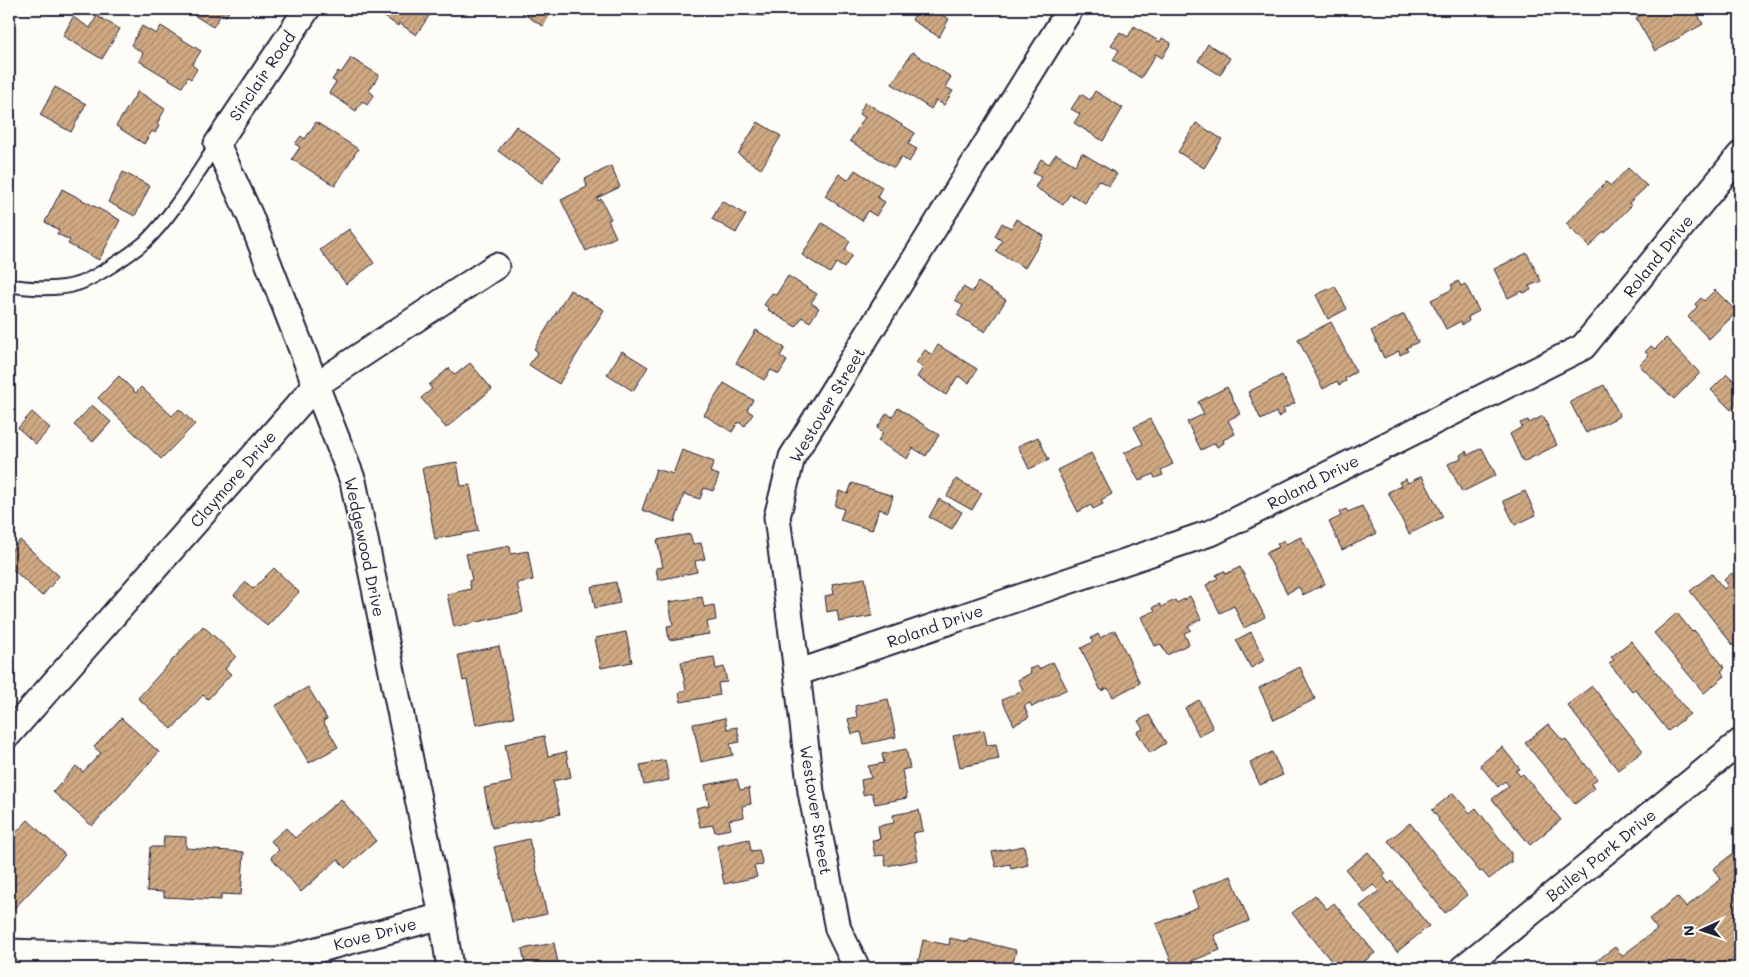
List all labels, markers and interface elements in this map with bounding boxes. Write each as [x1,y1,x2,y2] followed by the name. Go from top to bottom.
[224,27,299,125] street label: Sinclair Road
[1618,210,1697,301] street label: Roland Drive
[784,343,869,466] street label: Westover Street
[185,426,280,531] street label: Claymore Drive
[1263,449,1362,514] street label: Roland Drive
[340,475,391,619] street label: Wedgewood Drive
[884,599,986,652] street label: Roland Drive
[796,744,837,876] street label: Westover Street
[1541,804,1660,906] street label: Bailey Park Drive
[1676,904,1726,954] north arrow
[331,912,419,955] street label: Kove Drive
[1679,925,1698,937] text: N

